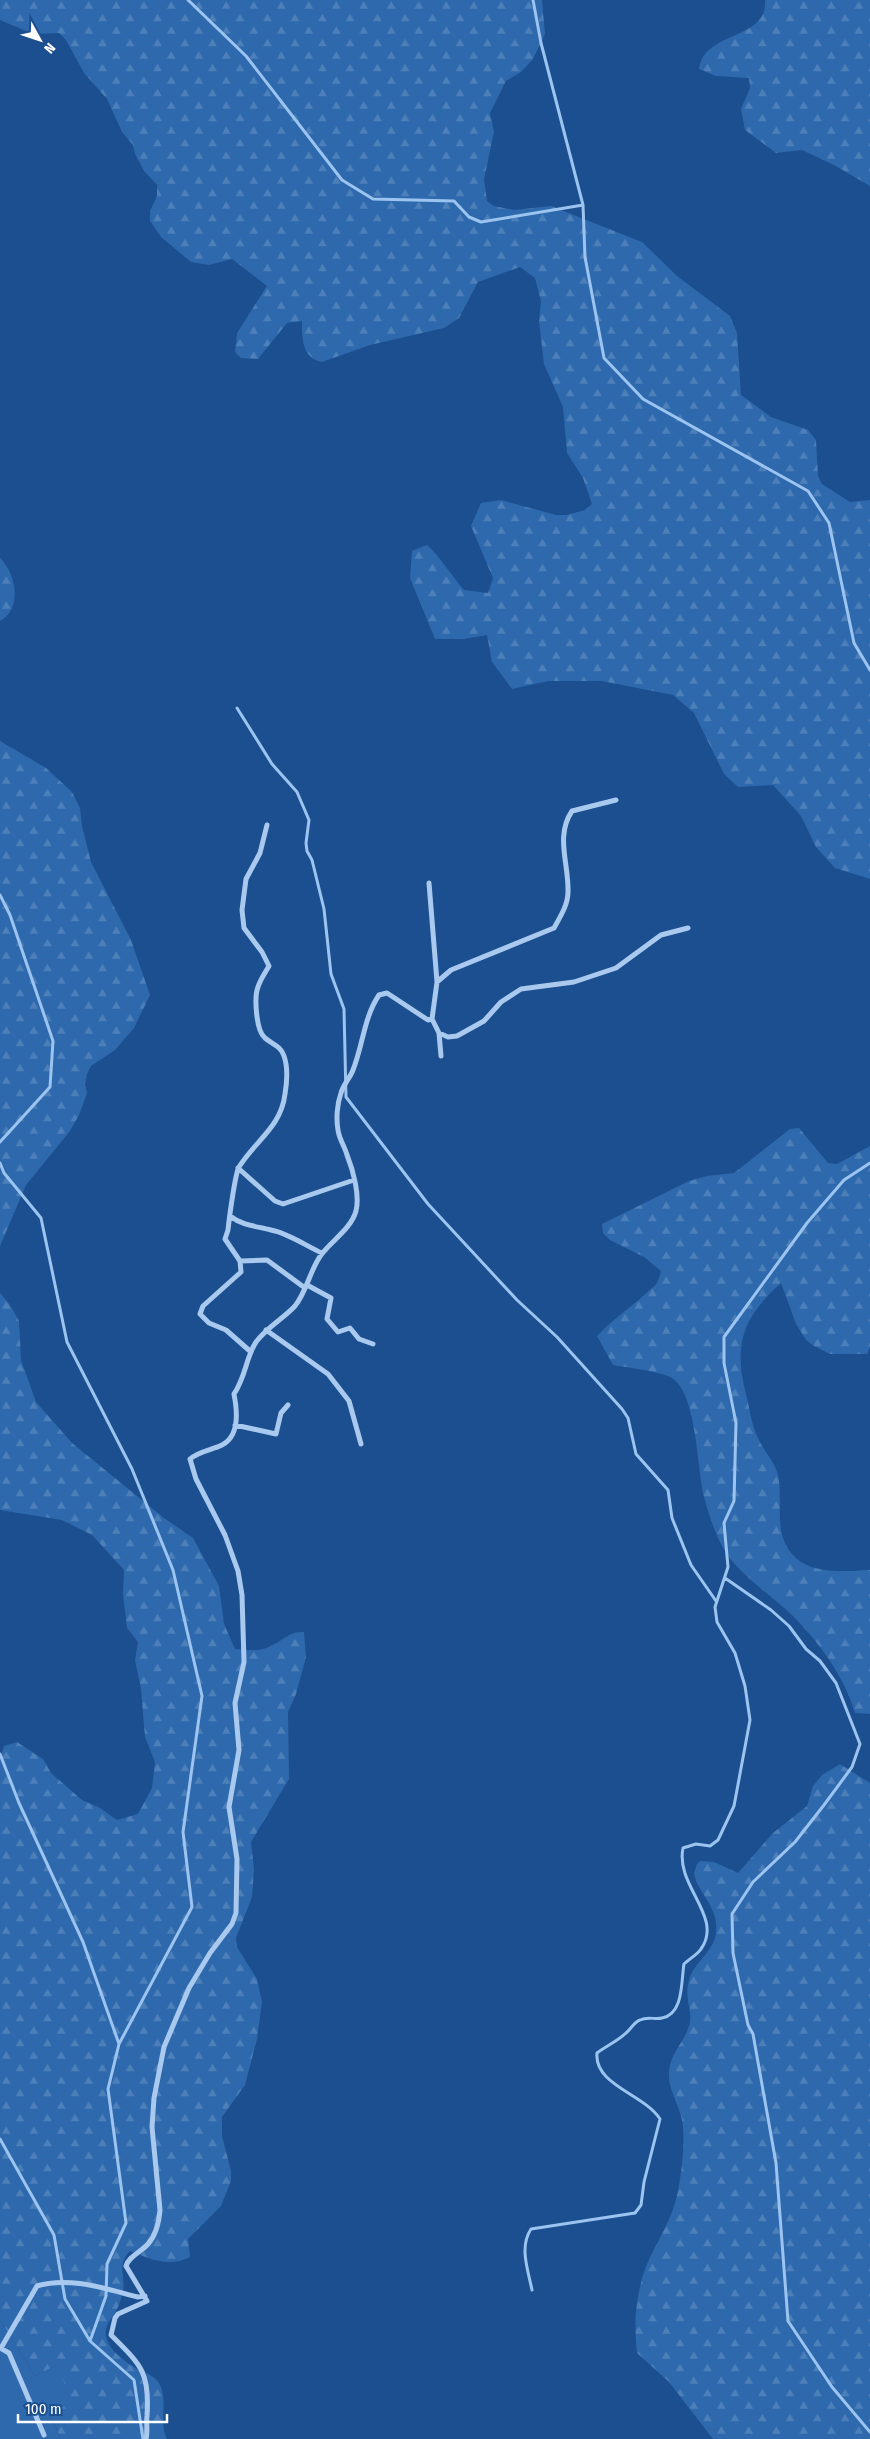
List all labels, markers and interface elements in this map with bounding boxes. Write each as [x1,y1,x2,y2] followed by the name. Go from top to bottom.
[15,15,65,65] north arrow
[40,39,59,57] text: N
[18,2392,166,2424] scale bar
[25,2400,62,2418] text: 100 m

